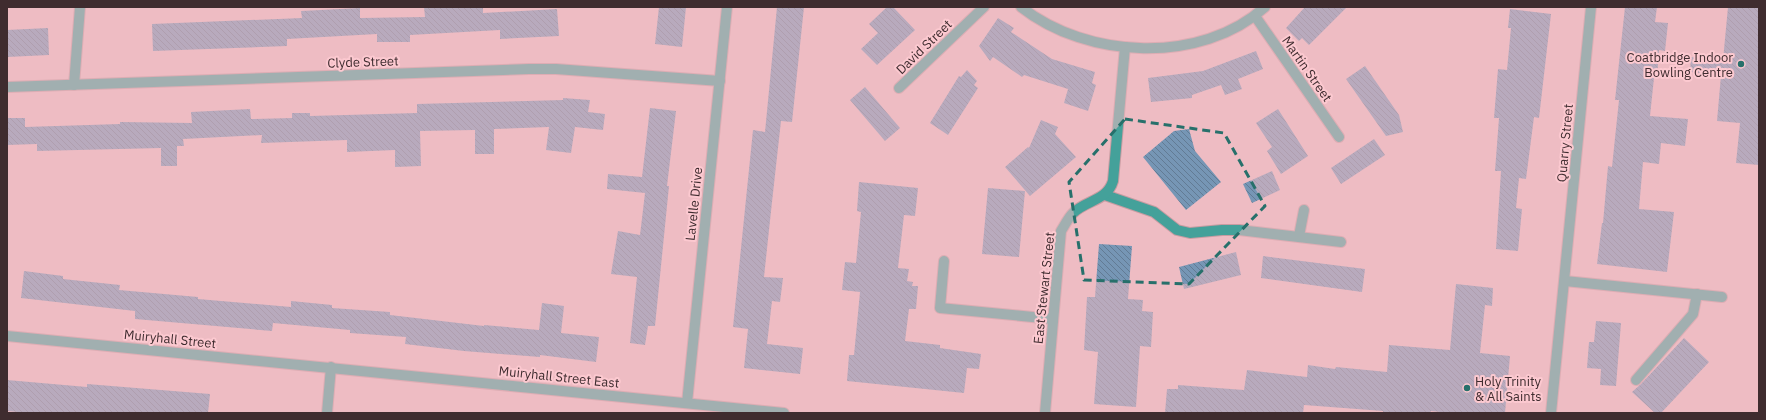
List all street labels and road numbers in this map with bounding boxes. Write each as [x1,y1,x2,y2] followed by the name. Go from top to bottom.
[892,16,956,78] street label: David Street
[1278,33,1336,105] street label: Martin Street
[327,52,399,72] street label: Clyde Street
[1553,103,1577,183] street label: Quarry Street
[682,166,706,242] street label: Lavelle Drive
[1030,231,1058,345] street label: East Stewart Street
[123,326,217,352] street label: Muiryhall Street
[498,362,620,392] street label: Muiryhall Street East

